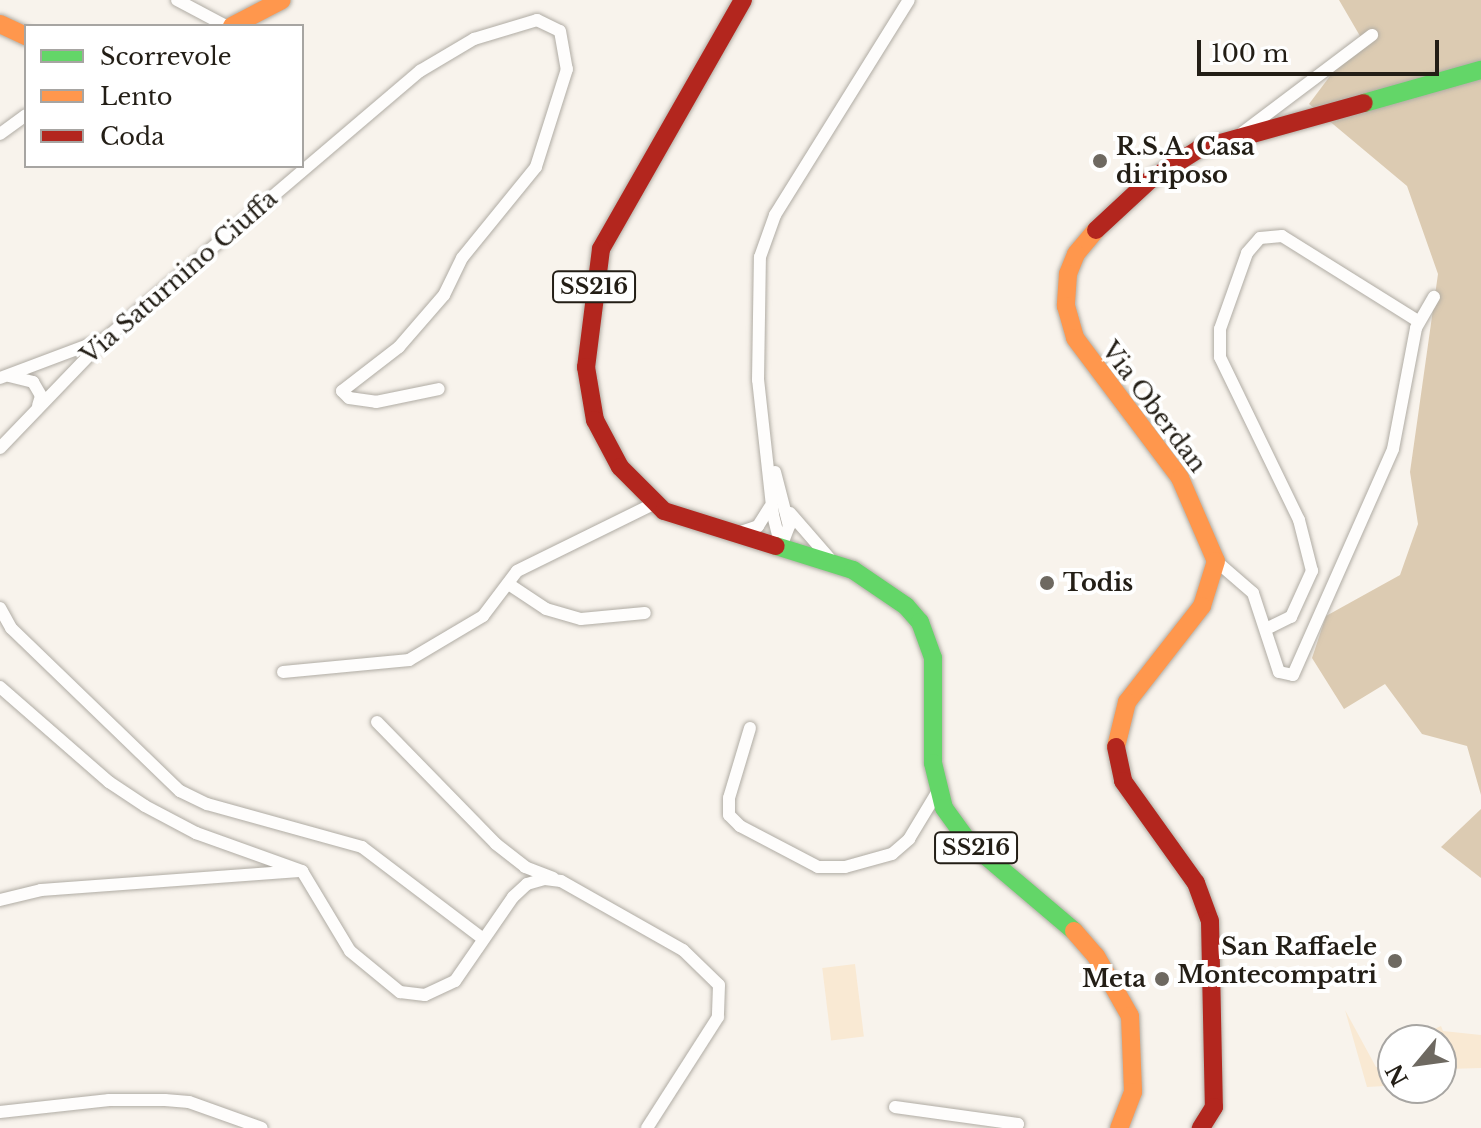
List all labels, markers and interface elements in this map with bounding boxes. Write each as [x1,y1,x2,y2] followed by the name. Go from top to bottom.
[24,24,304,168] legend
[1201,24,1443,74] scale bar
[1211,39,1289,68] text: 100 m
[100,42,231,71] text: Scorrevole
[100,82,173,111] text: Lento
[100,122,164,151] text: Coda
[1116,133,1255,189] place label: R.S.A. Casa di riposo
[1091,152,1109,170] marker: R.S.A. Casa di riposo
[75,184,283,370] street label: Via Saturnino Ciuffa
[552,269,636,305] road number: SS216
[1095,336,1213,478] street label: Via Oberdan
[1063,569,1133,597] place label: Todis
[1038,574,1056,592] marker: Todis
[934,830,1018,866] road number: SS216
[1177,933,1377,989] place label: San Raffaele Montecompatri
[1384,950,1406,972] marker: San Raffaele Montecompatri
[1082,965,1146,993] place label: Meta
[1153,970,1171,988] marker: Meta
[1377,1024,1457,1104] north arrow
[1380,1059,1414,1091] text: N

